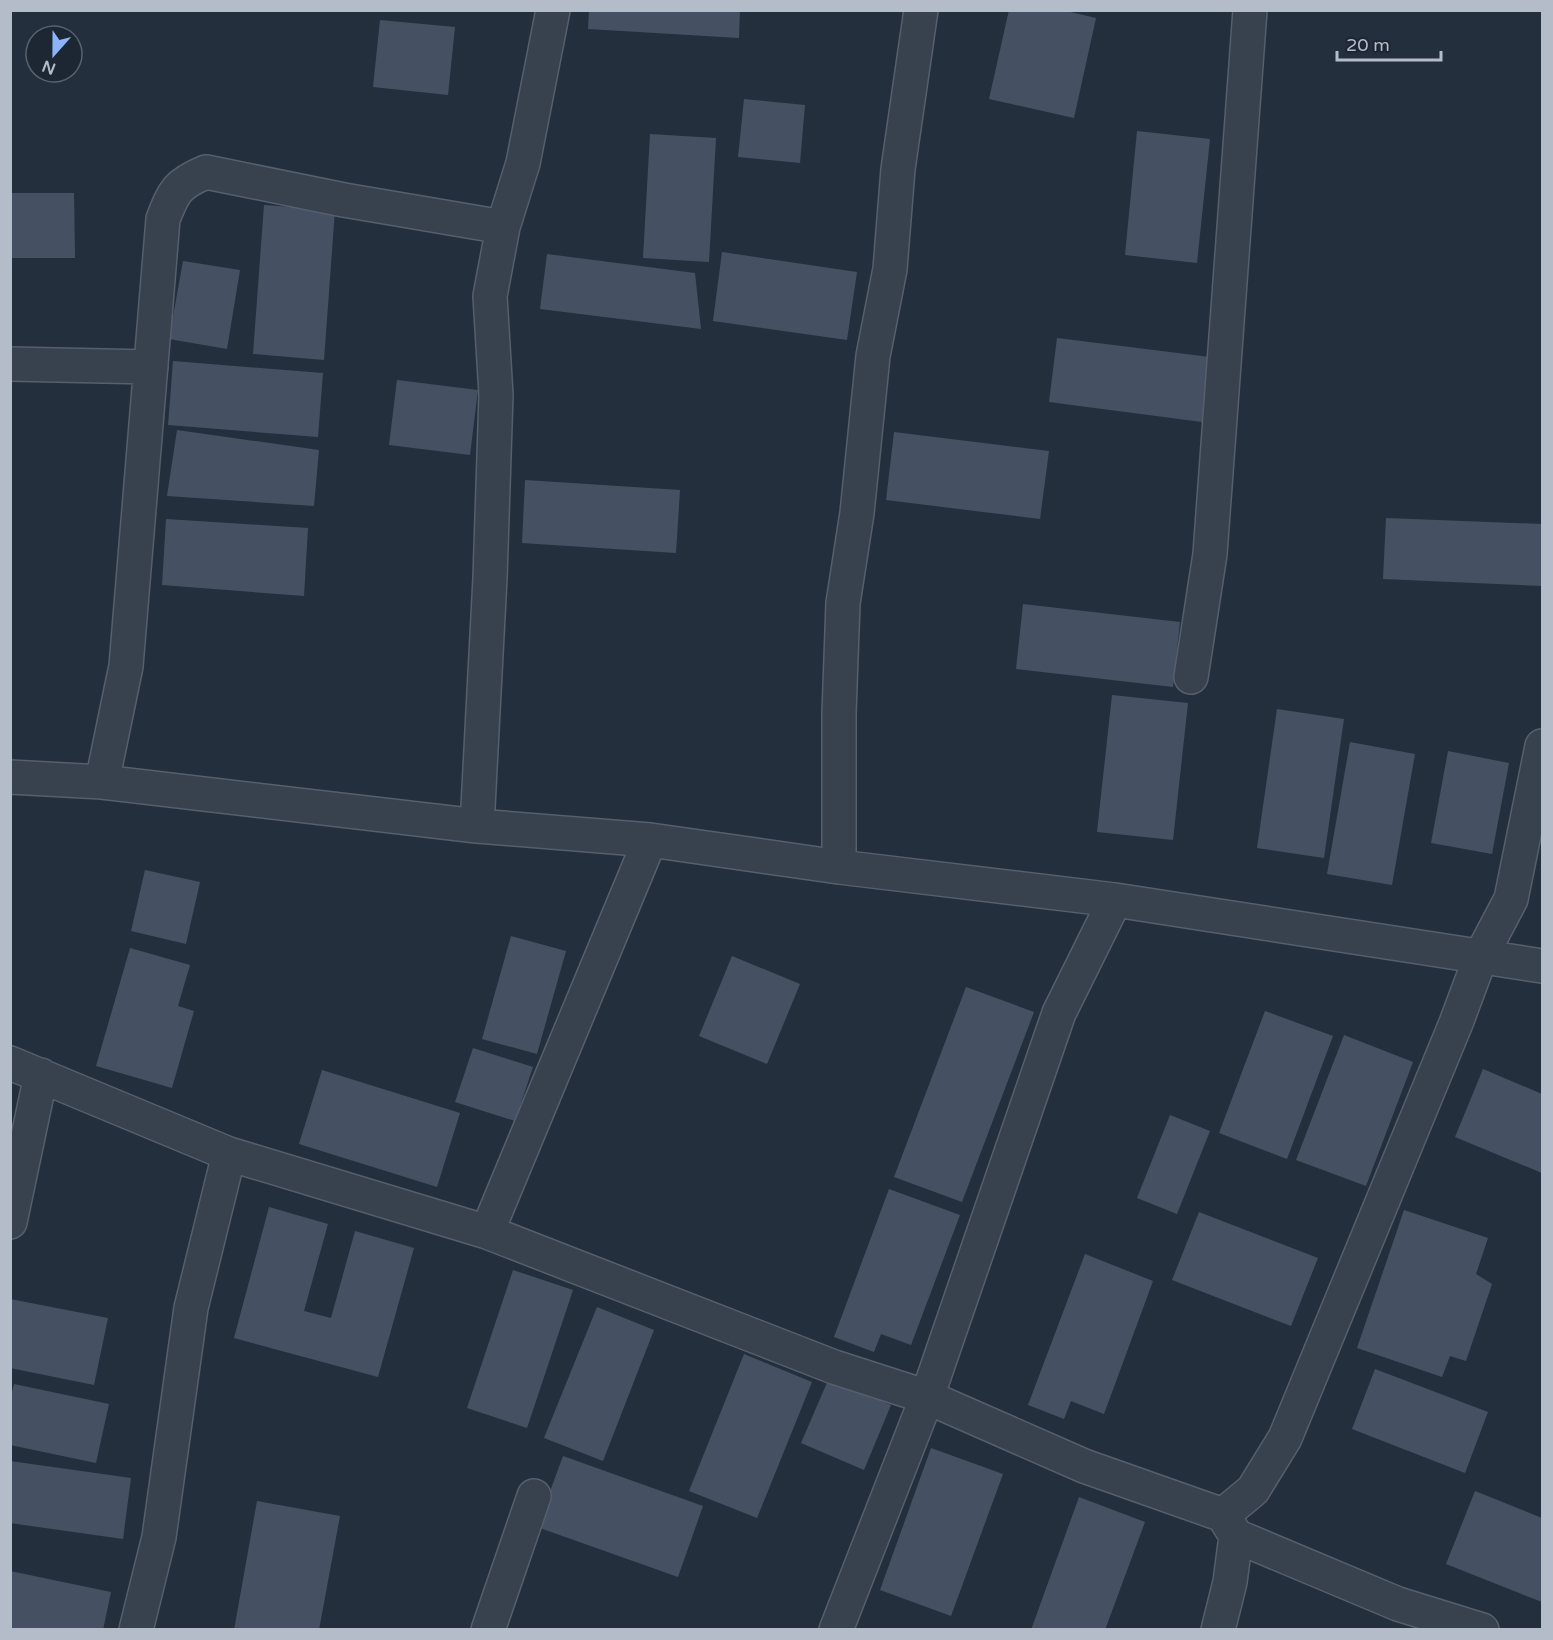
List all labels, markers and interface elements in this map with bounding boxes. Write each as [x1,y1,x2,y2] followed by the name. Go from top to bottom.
[24,24,84,84] north arrow
[1337,24,1440,62] scale bar
[1346,34,1390,56] text: 20 m
[39,55,59,79] text: N

